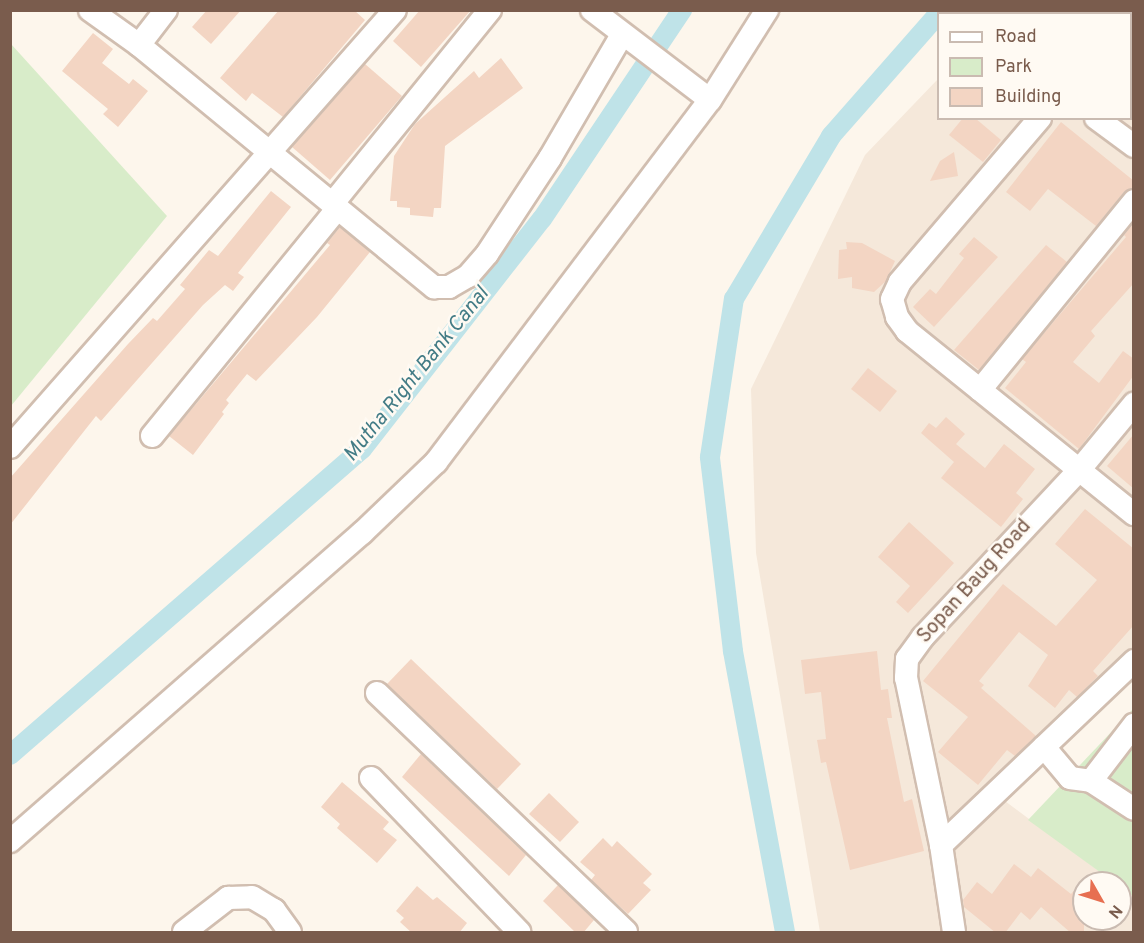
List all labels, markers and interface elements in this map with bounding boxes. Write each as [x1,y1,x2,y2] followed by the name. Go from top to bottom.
[937,12,1132,120] legend
[995,26,1037,49] text: Road
[995,56,1032,79] text: Park
[995,86,1061,109] text: Building
[339,283,495,467] water label: Mutha Right Bank Canal
[913,515,1037,649] street label: Sopan Baug Road
[1072,871,1132,931] north arrow
[1103,900,1126,922] text: N

